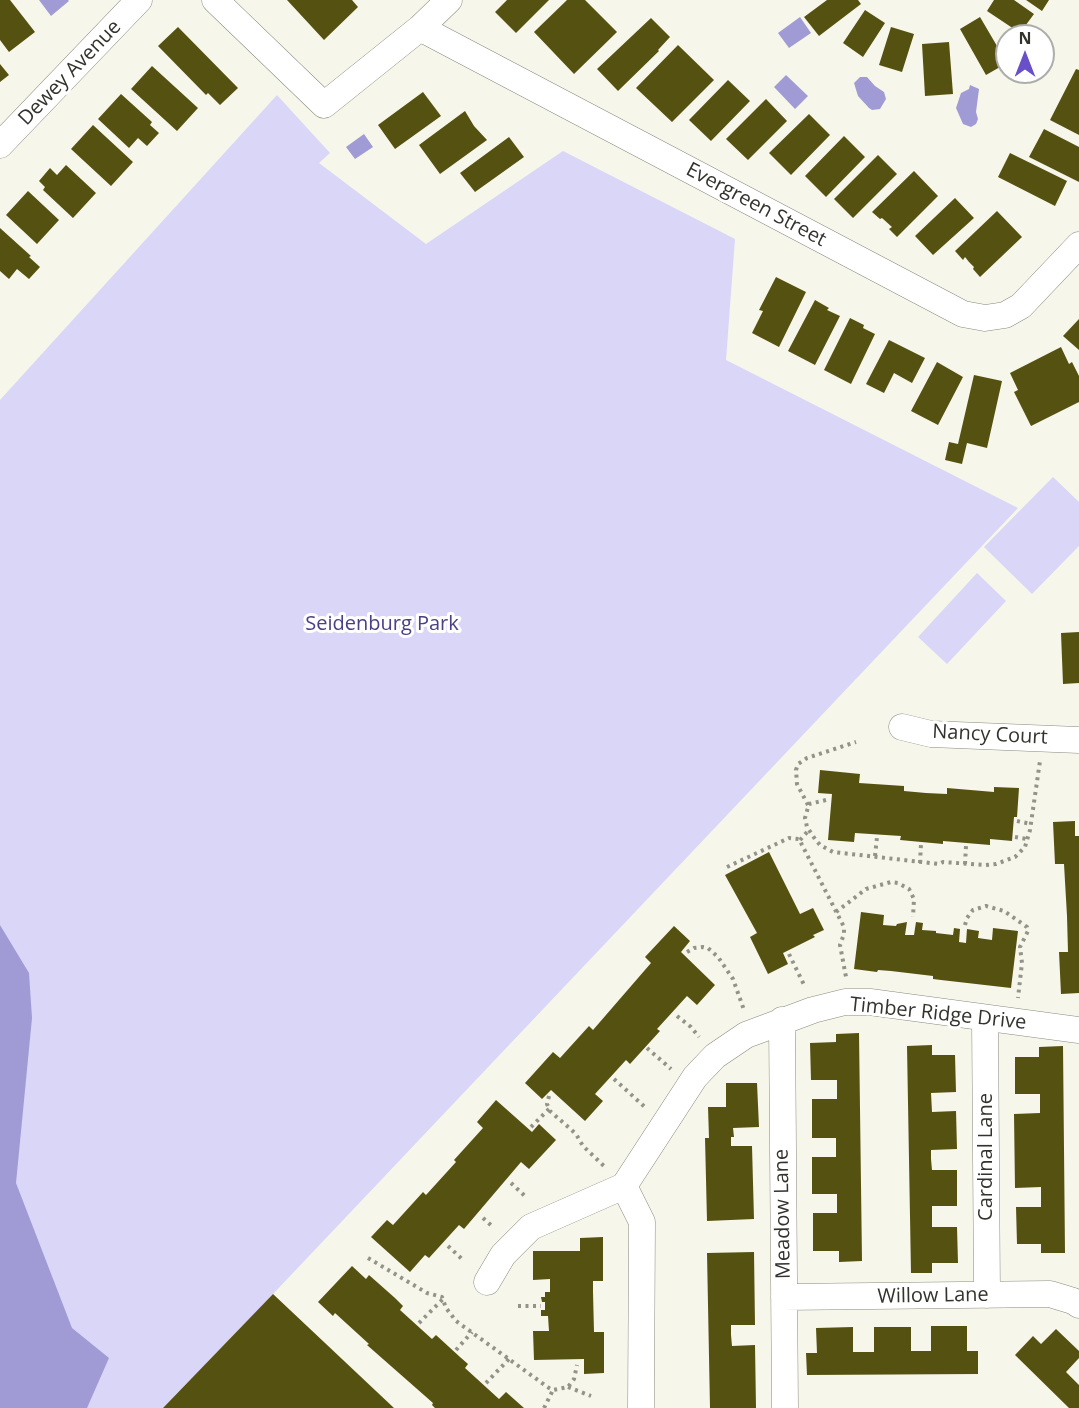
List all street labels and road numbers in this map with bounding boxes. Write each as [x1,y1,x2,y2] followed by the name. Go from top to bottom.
[14,15,126,131] street label: Dewey Avenue
[682,158,830,252] street label: Evergreen Street
[932,720,1048,750] street label: Nancy Court
[849,993,1027,1035] street label: Timber Ridge Drive
[974,1093,998,1221] street label: Cardinal Lane
[770,1149,796,1279] street label: Meadow Lane
[877,1283,989,1309] street label: Willow Lane

